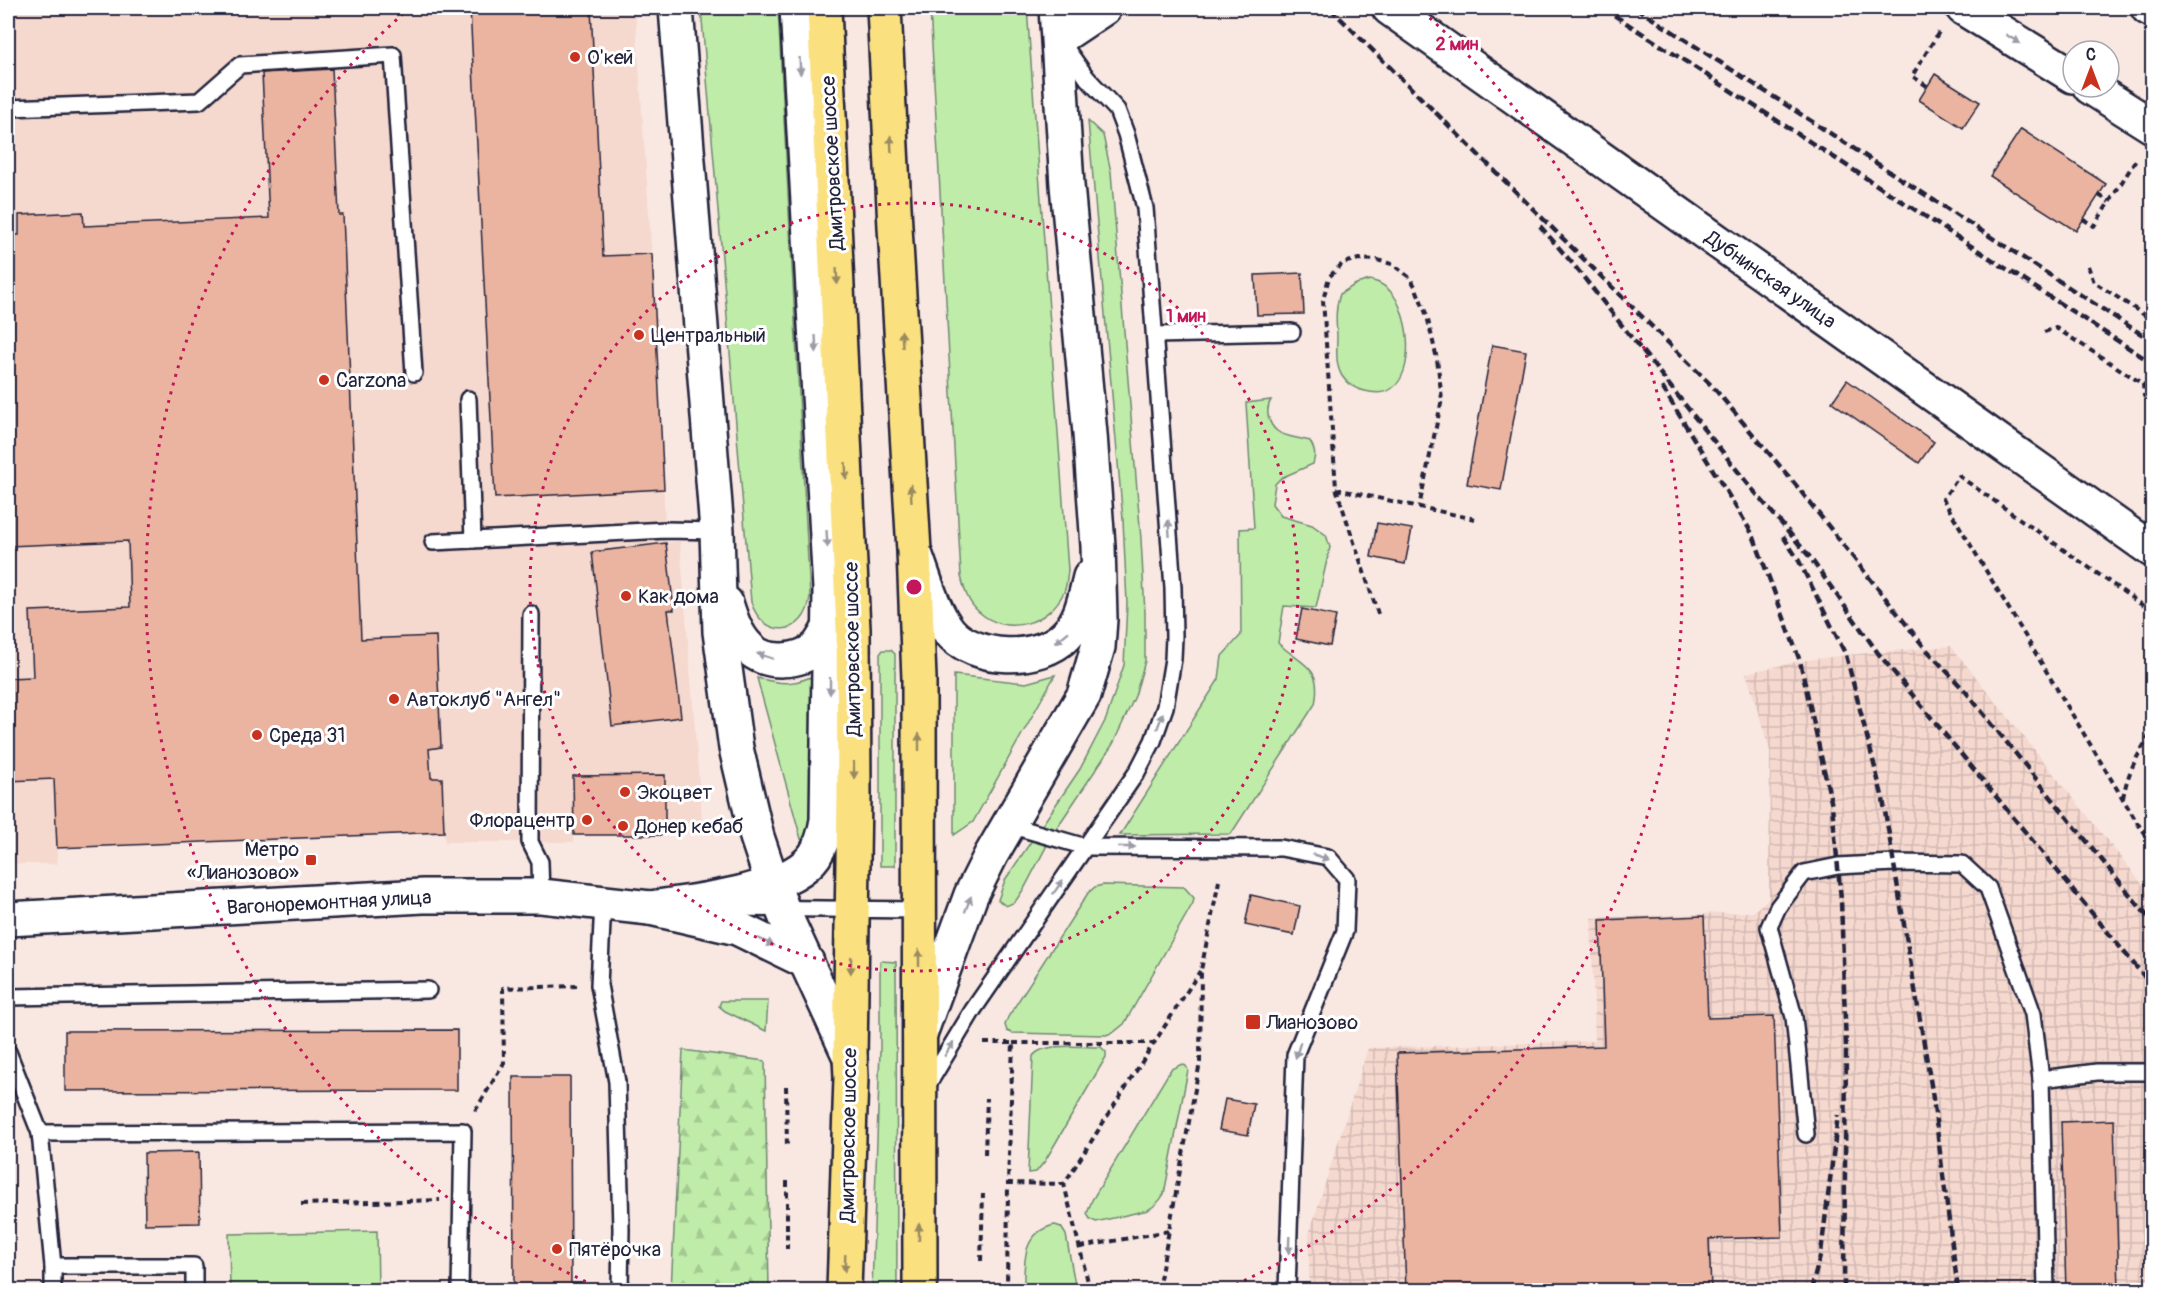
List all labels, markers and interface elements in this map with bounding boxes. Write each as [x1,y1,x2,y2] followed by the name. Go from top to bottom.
[1436,33,1478,56] text: 2 мин
[2005,33,2021,44] one-way arrow
[2061,39,2121,99] north arrow
[587,45,633,70] place label: О'кей
[2086,45,2096,65] text: С
[568,50,582,64] marker: О'кей
[795,56,805,75] one-way arrow
[815,75,850,252] street label: Дмитровское шоссе
[886,135,895,154] one-way arrow
[1700,224,1841,334] street label: Дубнинская улица
[832,266,842,285] one-way arrow
[1166,305,1206,328] text: 1 мин
[651,323,766,348] place label: Центральный
[632,328,646,342] marker: Центральный
[897,330,906,349] one-way arrow
[812,335,821,354] one-way arrow
[336,368,406,393] place label: Carzona
[317,373,331,387] marker: Carzona
[841,461,850,480] one-way arrow
[906,483,916,502] one-way arrow
[1164,519,1174,538] one-way arrow
[823,530,832,549] one-way arrow
[838,561,867,738] street label: Дмитровское шоссе
[904,577,924,597] centre of rings
[638,584,719,609] place label: Как дома
[619,589,633,603] marker: Как дома
[1054,630,1070,643] one-way arrow
[756,650,774,660] one-way arrow
[825,676,835,695] one-way arrow
[406,687,561,712] place label: Автоклуб "Ангел"
[387,692,401,706] marker: Автоклуб "Ангел"
[1155,712,1165,730] one-way arrow
[269,723,345,748] place label: Среда 31
[250,728,264,742] marker: Среда 31
[914,733,924,752] one-way arrow
[849,761,859,780] one-way arrow
[637,780,712,805] place label: Экоцвет
[618,785,632,799] marker: Экоцвет
[470,808,575,833] place label: Флорацентр
[580,813,594,827] marker: Флорацентр
[634,814,743,839] place label: Донер кебаб
[616,819,630,833] marker: Донер кебаб
[187,837,299,885] place label: Метро «Лианозово»
[1118,842,1137,852] one-way arrow
[304,853,318,867] marker: Метро «Лианозово»
[1312,853,1330,862] one-way arrow
[1052,879,1063,895] one-way arrow
[226,885,432,920] street label: Вагоноремонтная улица
[964,895,973,913] one-way arrow
[757,937,774,946] one-way arrow
[914,949,924,968] one-way arrow
[846,956,856,975] one-way arrow
[1265,1010,1358,1035] place label: Лианозово
[1244,1013,1262,1031] marker: Лианозово
[944,1041,955,1057] one-way arrow
[1293,1041,1302,1059] one-way arrow
[834,1047,863,1224] street label: Дмитровское шоссе
[915,1223,924,1242] one-way arrow
[1284,1235,1293,1254] one-way arrow
[569,1237,661,1262] place label: Пятёрочка
[550,1242,564,1256] marker: Пятёрочка
[840,1253,850,1272] one-way arrow

